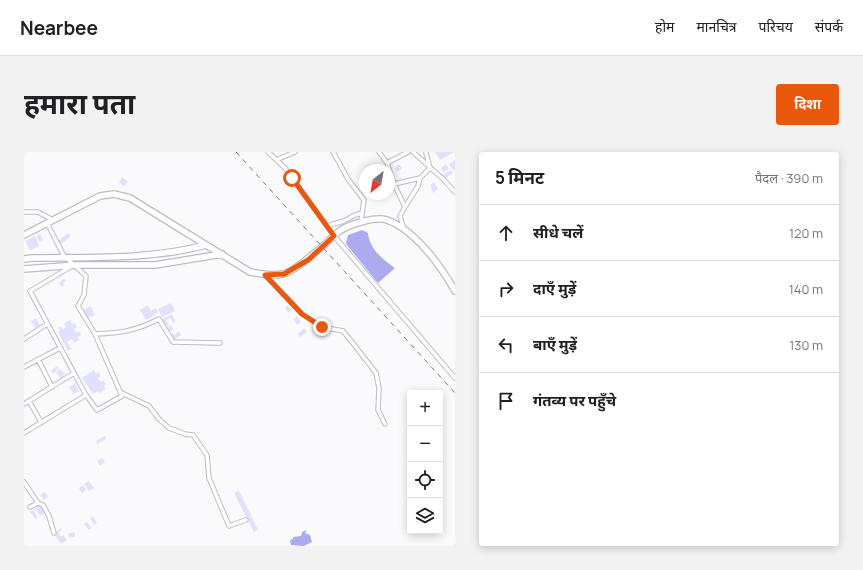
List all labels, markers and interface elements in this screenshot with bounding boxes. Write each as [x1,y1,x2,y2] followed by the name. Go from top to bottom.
[20,15,98,41] text: Nearbee
[655,17,674,36] text: होम
[696,17,737,36] text: मानचित्र
[759,17,793,36] text: परिचय
[815,17,843,36] text: संपर्क
[24,84,135,122] text: हमारा पता
[776,84,839,125] button: दिशा
[359,164,395,200] north arrow
[495,166,544,189] text: 5 मिनट
[283,169,301,187] route start
[755,169,823,187] text: पैदल · 390 m
[495,222,517,244] icon: ahead
[533,222,583,243] text: सीधे चलें
[789,224,823,242] text: 120 m
[495,278,517,300] icon: right
[533,278,576,299] text: दाएँ मुड़ें
[789,280,823,298] text: 140 m
[313,318,331,336] route end
[495,334,517,356] icon: left
[533,334,577,355] text: बाएँ मुड़ें
[789,336,823,354] text: 130 m
[407,390,443,534] map controls
[407,390,443,426] button: +
[495,390,517,412] icon: arrive
[533,390,616,411] text: गंतव्य पर पहुँचे
[407,426,443,462] button: −
[407,462,443,498] button: locate
[407,498,443,534] button: layers

